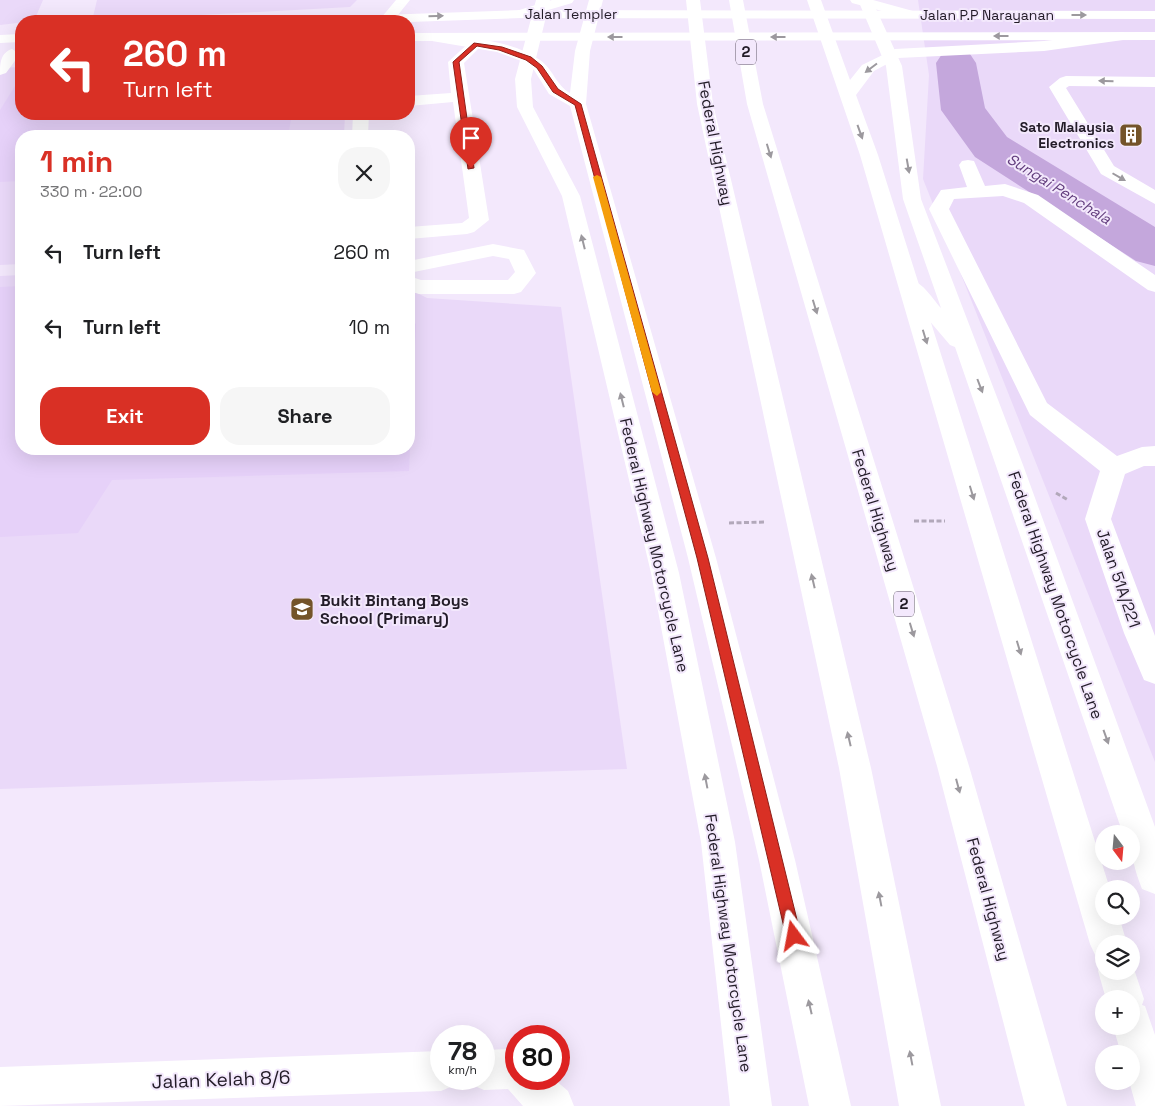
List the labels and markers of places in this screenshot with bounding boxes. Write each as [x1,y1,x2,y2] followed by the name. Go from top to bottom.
[450,117,492,168] pin
[1020,118,1114,152] place label: Sato Malaysia Electronics
[1118,122,1144,148] building icon: Sato Malaysia Electronics
[320,590,469,629] place label: Bukit Bintang Boys School (Primary)
[289,596,315,622] school or university icon: Bukit Bintang Boys School (Primary)

